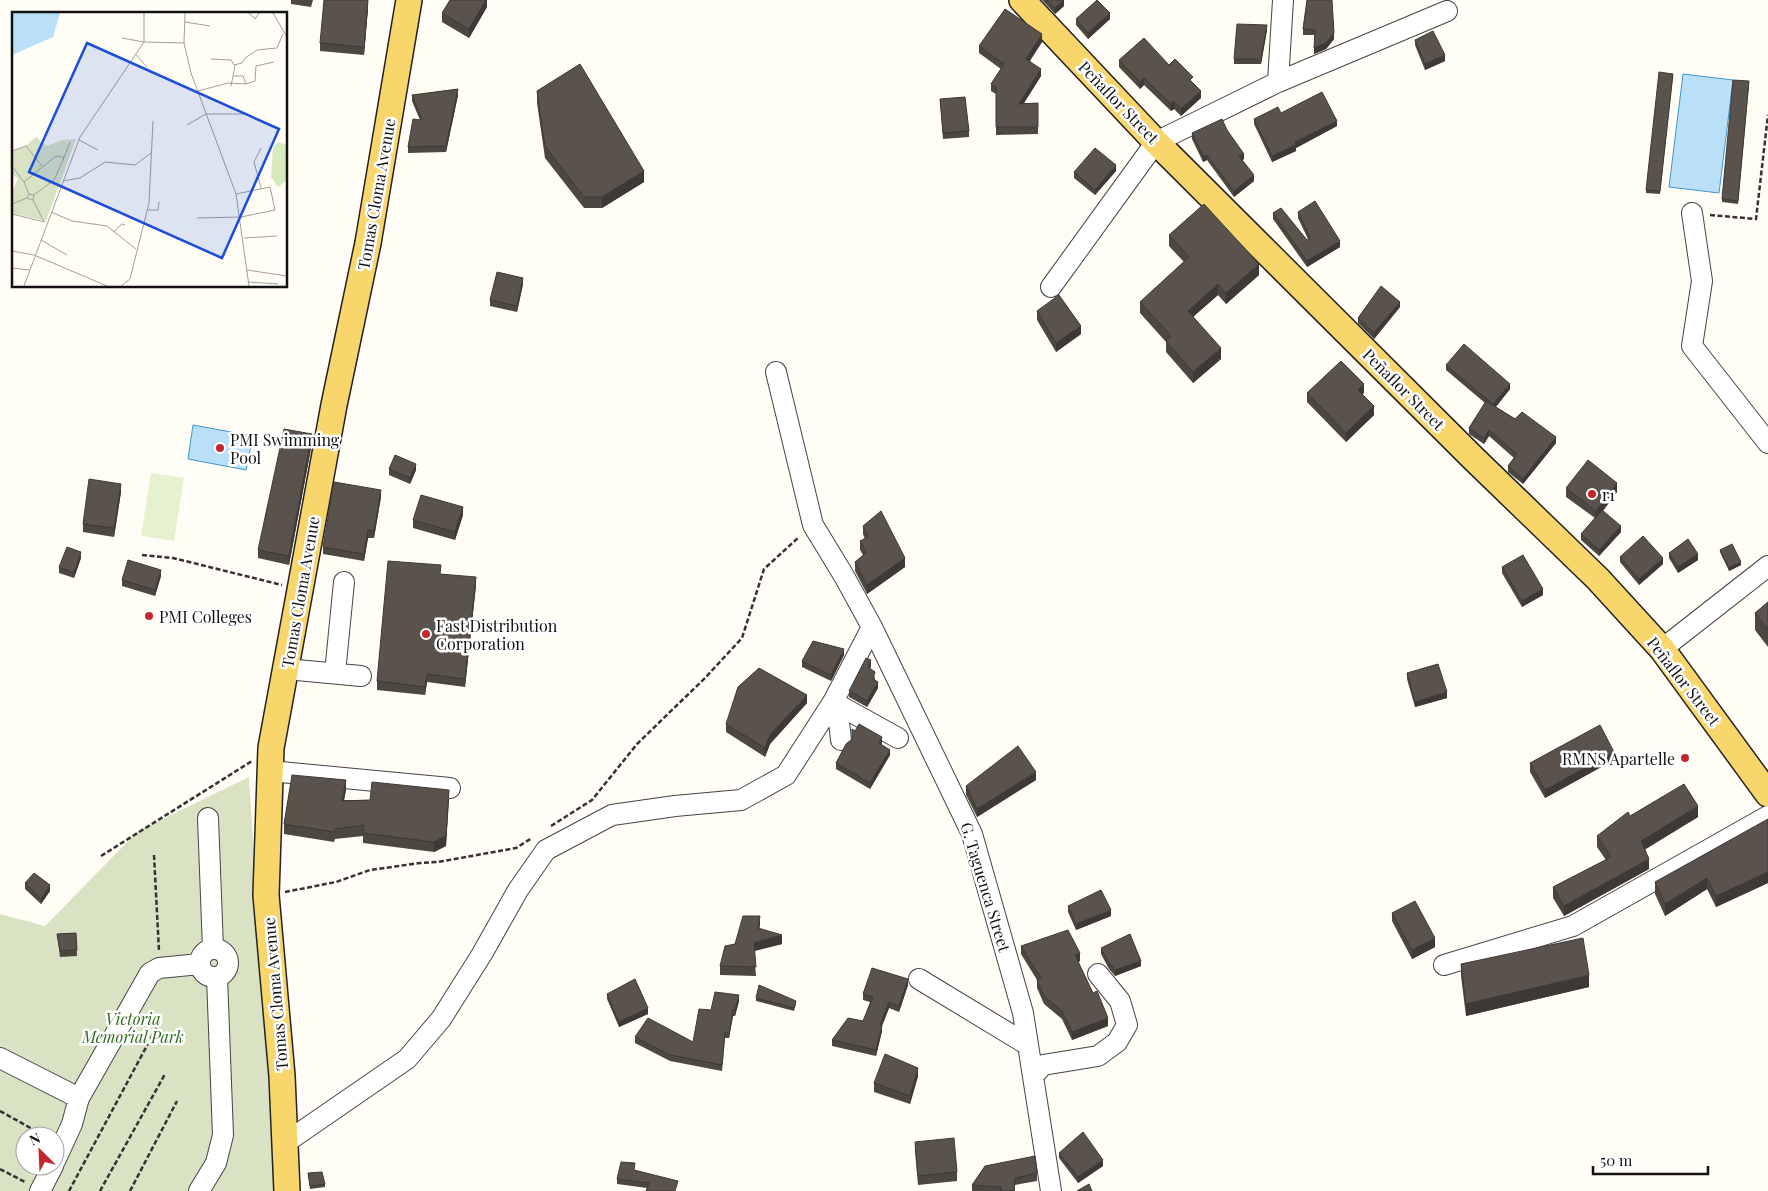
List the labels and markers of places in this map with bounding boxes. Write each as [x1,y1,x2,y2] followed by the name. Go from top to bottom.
[230,429,340,468] place label: PMI Swimming Pool
[214,442,226,454] marker: PMI Swimming Pool
[1602,484,1615,505] place label: r1
[1586,488,1598,500] marker: r1
[159,606,252,627] place label: PMI Colleges
[143,610,155,622] marker: PMI Colleges
[436,615,558,654] place label: Fast Distribution Corporation
[420,628,432,640] marker: Fast Distribution Corporation
[1562,748,1675,769] place label: RMNS Apartelle
[1679,752,1691,764] marker: RMNS Apartelle

